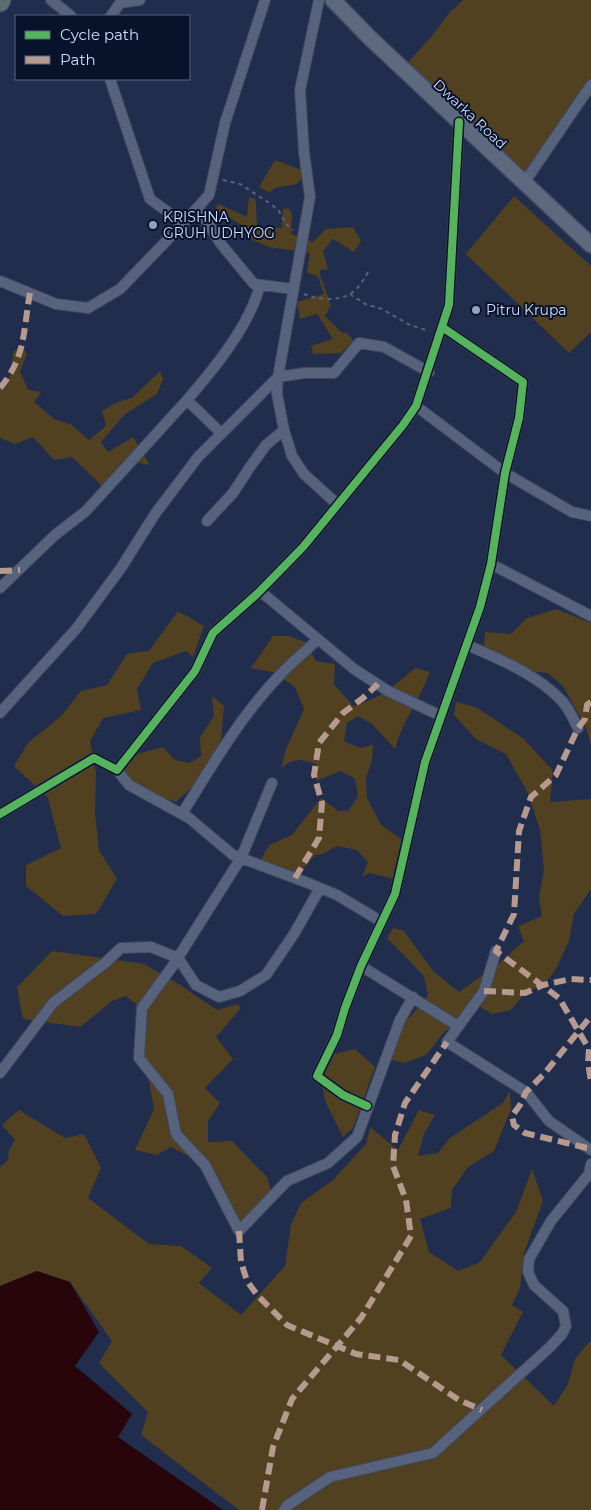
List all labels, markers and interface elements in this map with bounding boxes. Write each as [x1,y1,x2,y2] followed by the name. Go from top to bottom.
[15,15,190,80] legend
[60,25,139,44] text: Cycle path
[60,50,96,69] text: Path
[429,75,511,153] street label: Dwarka Road
[163,208,275,242] place label: KRISHNA GRUH UDHYOG
[147,219,159,231] marker: KRISHNA GRUH UDHYOG
[486,301,567,319] place label: Pitru Krupa
[470,304,482,316] marker: Pitru Krupa

